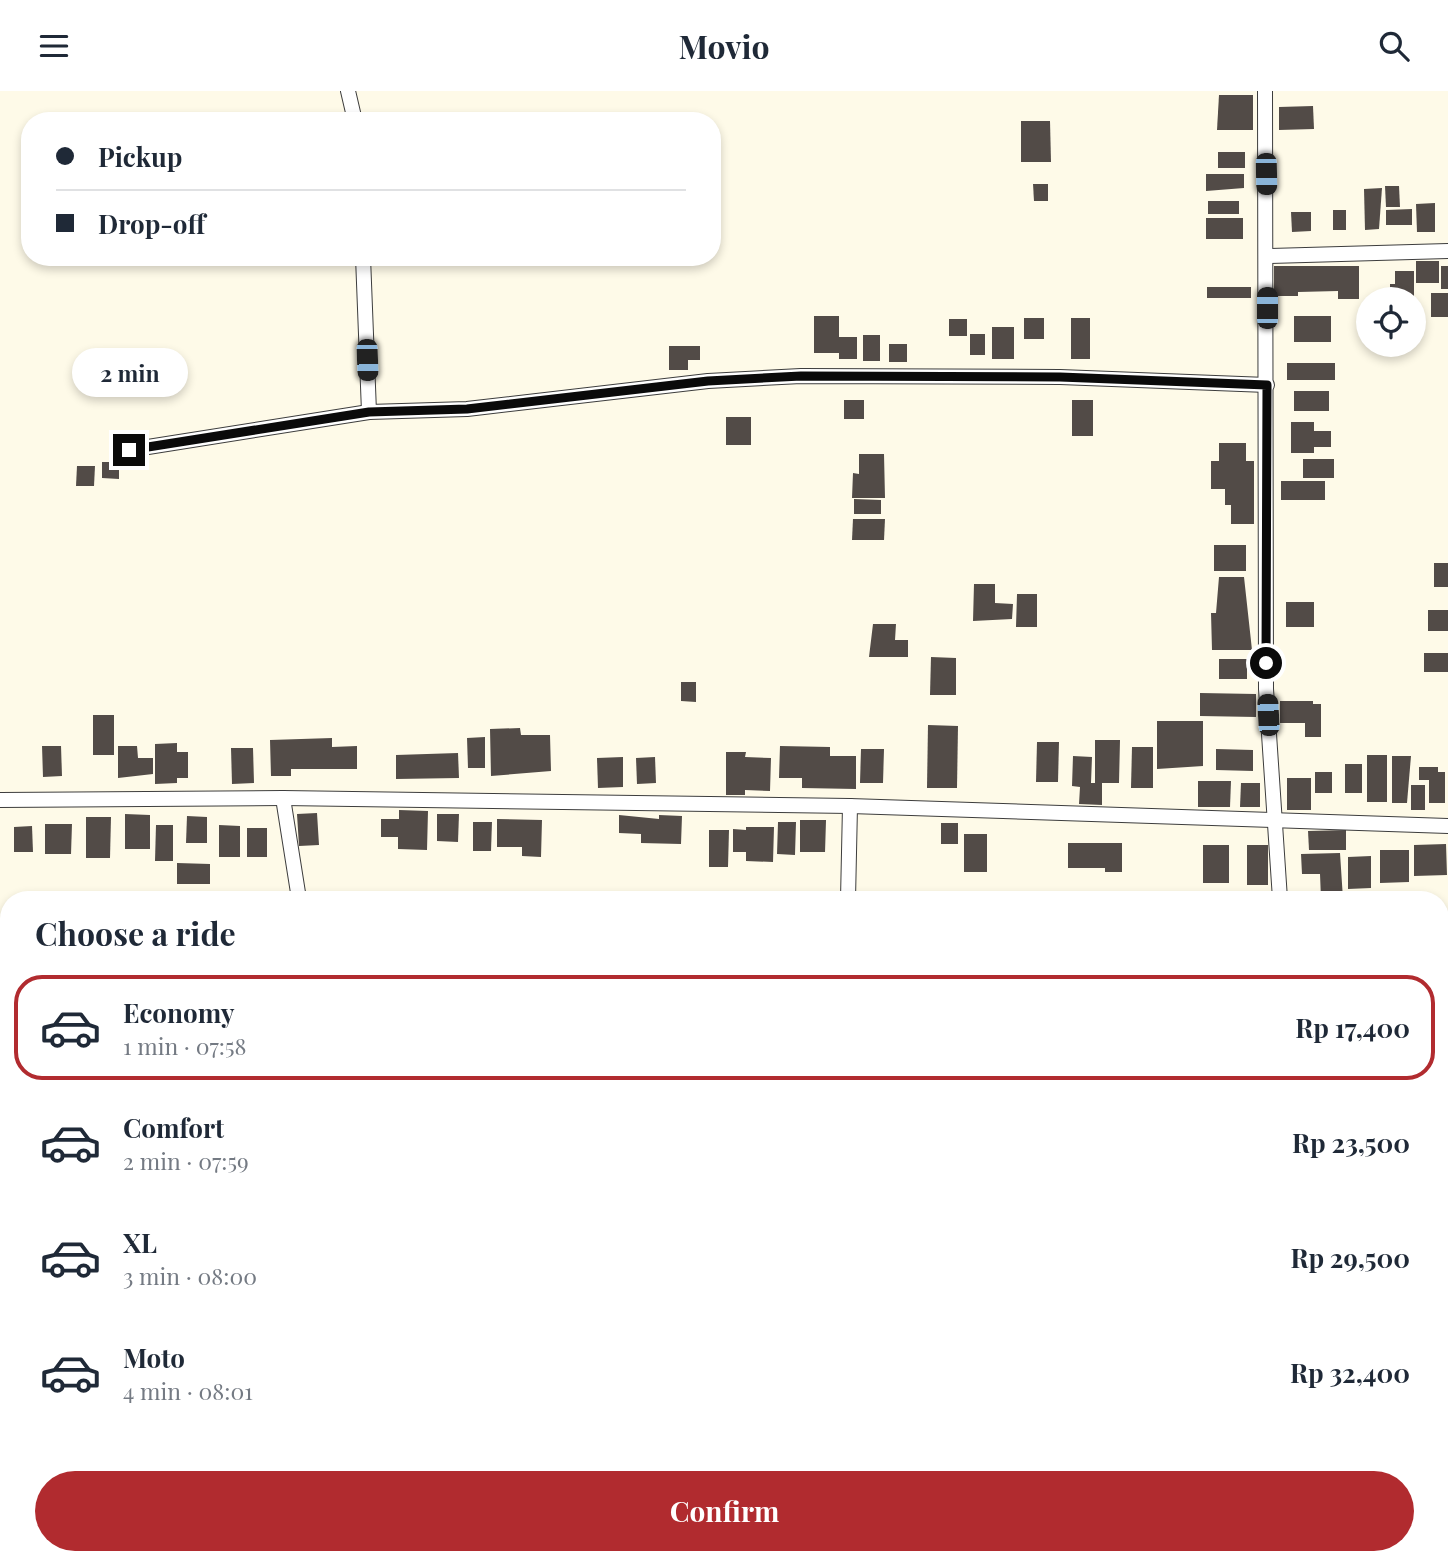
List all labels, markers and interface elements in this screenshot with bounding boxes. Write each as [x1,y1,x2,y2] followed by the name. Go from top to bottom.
[678,24,770,67] text: Movio
[35,27,73,65] icon: menu
[1375,27,1413,65] icon: search
[98,139,182,174] text: Pickup
[1256,153,1277,195] car
[98,206,205,241] text: Drop-off
[1257,287,1278,329] car
[1356,287,1426,357] map controls
[1356,287,1426,357] button: locate
[356,339,379,381] car
[71,349,187,397] callout: 2 min
[100,357,160,388] text: 2 min
[113,434,145,466] route end
[1250,647,1282,679] route start
[1257,693,1280,737] car
[35,911,236,954] text: Choose a ride
[123,995,234,1030] text: Economy
[39,996,102,1059] icon: car
[1295,1010,1410,1045] text: Rp 17,400
[123,1030,246,1061] text: 1 min · 07:58
[123,1110,224,1145] text: Comfort
[39,1111,102,1174] icon: car
[1292,1125,1410,1160] text: Rp 23,500
[123,1145,249,1176] text: 2 min · 07:59
[123,1225,157,1260] text: XL
[39,1226,102,1289] icon: car
[1290,1240,1410,1275] text: Rp 29,500
[123,1260,257,1291] text: 3 min · 08:00
[123,1340,185,1375] text: Moto
[39,1341,102,1404] icon: car
[1290,1355,1410,1390] text: Rp 32,400
[123,1375,253,1406] text: 4 min · 08:01
[35,1471,1414,1551] button: Confirm

